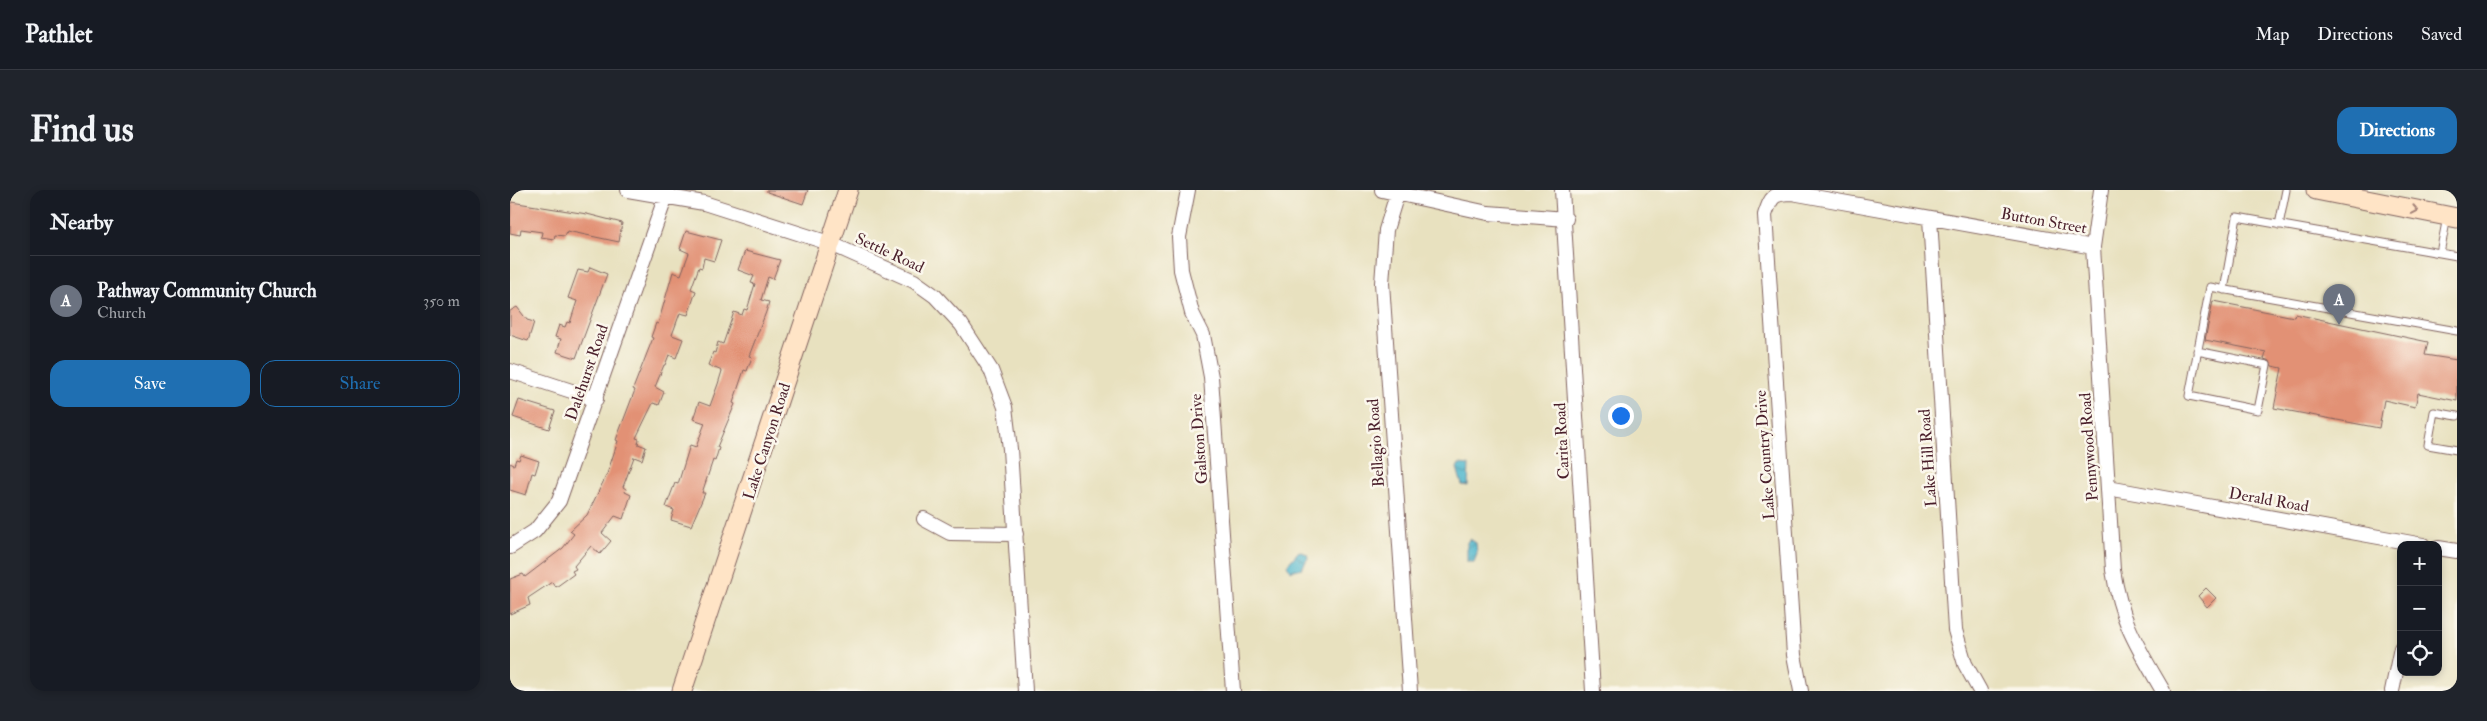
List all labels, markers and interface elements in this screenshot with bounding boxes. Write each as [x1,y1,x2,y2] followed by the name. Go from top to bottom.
[25,19,93,50] text: Pathlet
[2256,23,2289,46] text: Map
[2317,23,2393,46] text: Directions
[2421,23,2462,46] text: Saved
[2337,107,2457,154] button: Directions
[30,108,134,152] text: Find us
[1999,204,2088,238] street label: Button Street
[2410,204,2419,214] one-way arrow
[50,209,113,236] text: Nearby
[852,228,927,278] street label: Settle Road
[97,279,317,303] text: Pathway Community Church
[2323,284,2355,325] pin: A
[61,291,71,311] text: A
[423,291,460,311] text: 350 m
[97,303,146,323] text: Church
[561,322,613,423] street label: Dalehurst Road
[50,360,250,407] button: Save
[260,360,460,407] button: Share
[739,380,795,502] street label: Lake Canyon Road
[1750,389,1779,520] street label: Lake Country Drive
[2075,392,2103,502] street label: Pennywood Road
[1186,393,1212,485] street label: Galston Drive
[1363,398,1389,488] street label: Bellagio Road
[1550,402,1574,480] street label: Carita Road
[1608,403,1634,429] your location
[1915,408,1941,508] street label: Lake Hill Road
[2227,483,2311,517] street label: Derald Road
[2397,541,2442,676] map controls
[2397,541,2442,586] button: +
[2397,586,2442,631] button: −
[2397,631,2442,676] button: locate

